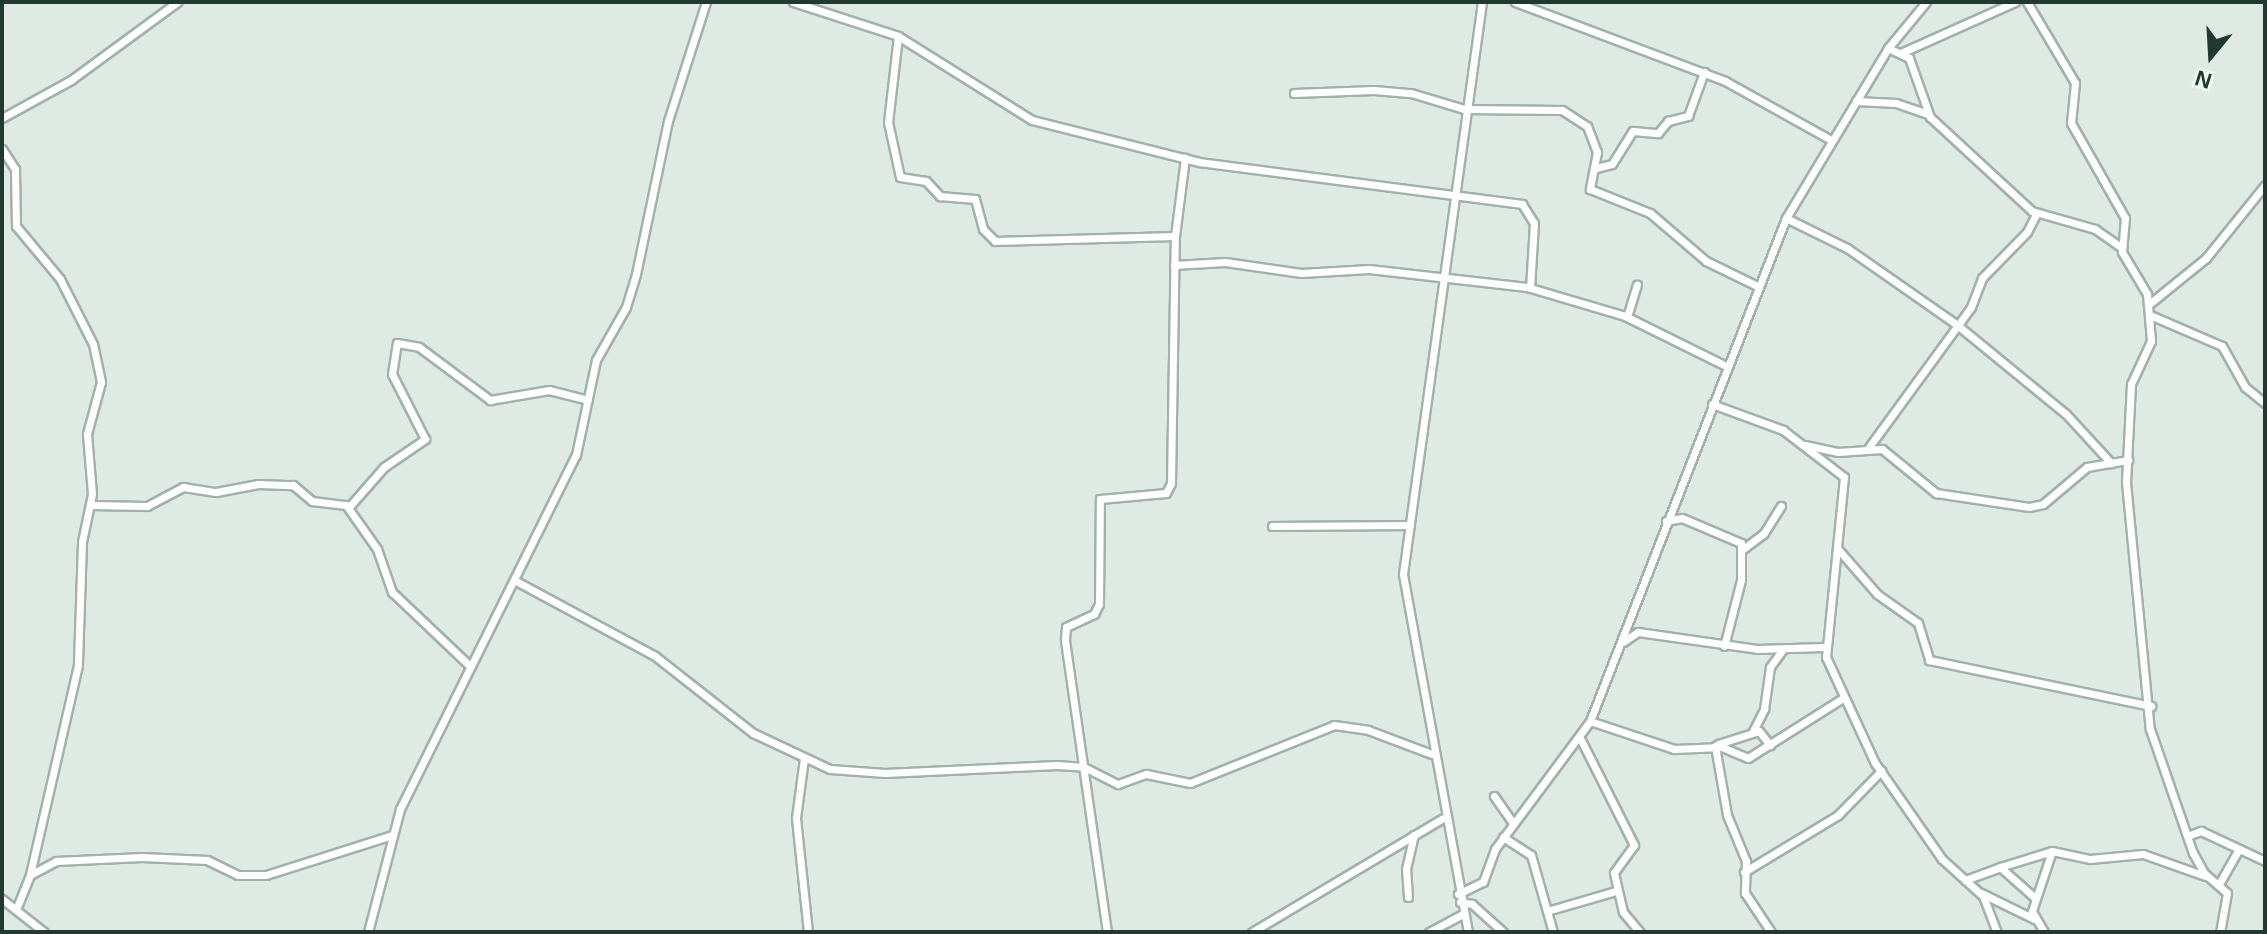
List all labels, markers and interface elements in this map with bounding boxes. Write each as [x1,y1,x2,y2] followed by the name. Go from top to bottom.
[2171,16,2251,96] north arrow
[2192,65,2215,94] text: N

